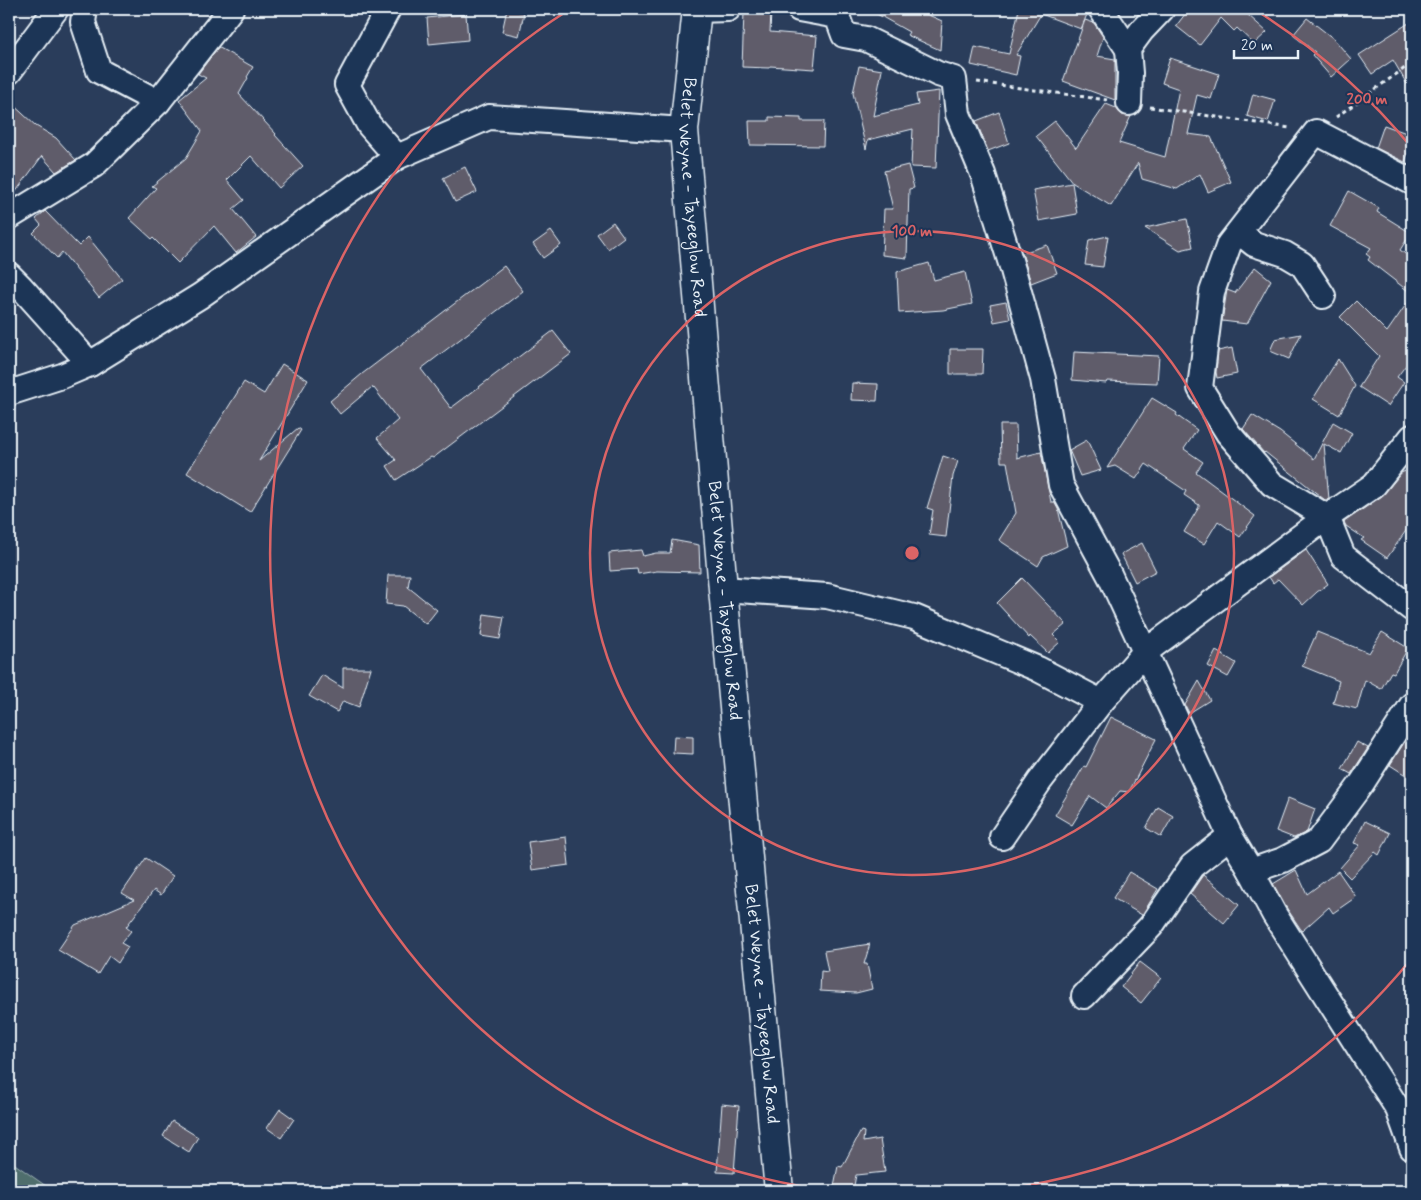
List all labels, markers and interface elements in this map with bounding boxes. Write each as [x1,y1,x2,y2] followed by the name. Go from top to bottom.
[1234,28,1297,60] scale bar
[1241,36,1273,56] text: 20 m
[672,76,712,318] street label: Belet Weyne - Tayeeglow Road
[1347,90,1388,110] text: 200 m
[892,222,932,242] text: 100 m
[702,480,747,721] street label: Belet Weyne - Tayeeglow Road
[903,544,921,562] centre of rings
[739,883,785,1125] street label: Belet Weyne - Tayeeglow Road

